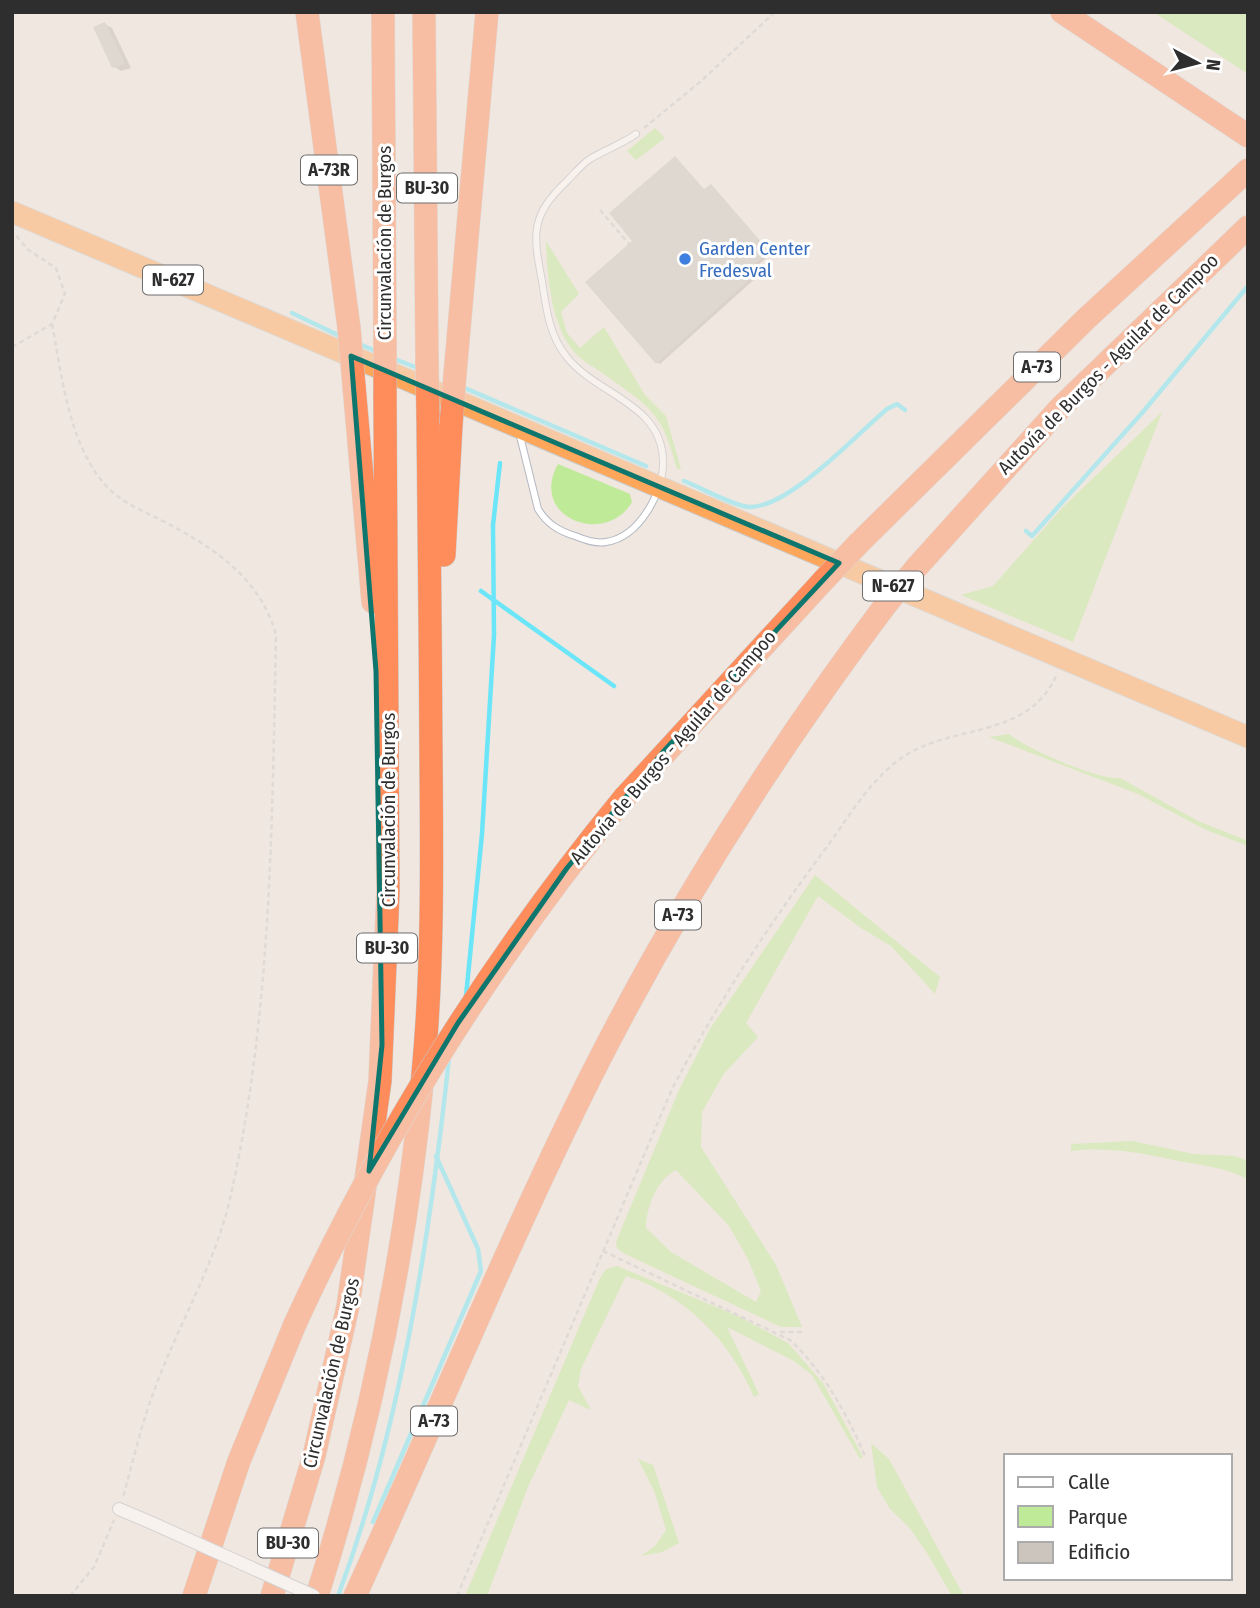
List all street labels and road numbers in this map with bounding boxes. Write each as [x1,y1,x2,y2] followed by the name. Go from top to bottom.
[373,146,396,340] street label: Circunvalación de Burgos
[301,155,357,184] road number: A-73R
[397,174,457,202] road number: BU-30
[993,249,1223,479] street label: Autovía de Burgos - Aguilar de Campoo
[143,266,203,294] road number: N-627
[1014,352,1060,382] road number: A-73
[863,572,923,600] road number: N-627
[565,625,781,869] street label: Autovía de Burgos - Aguilar de Campoo
[377,713,400,907] street label: Circunvalación de Burgos
[655,900,701,930] road number: A-73
[357,933,417,962] road number: BU-30
[298,1276,364,1470] street label: Circunvalación de Burgos
[411,1406,457,1436] road number: A-73
[258,1528,318,1558] road number: BU-30

